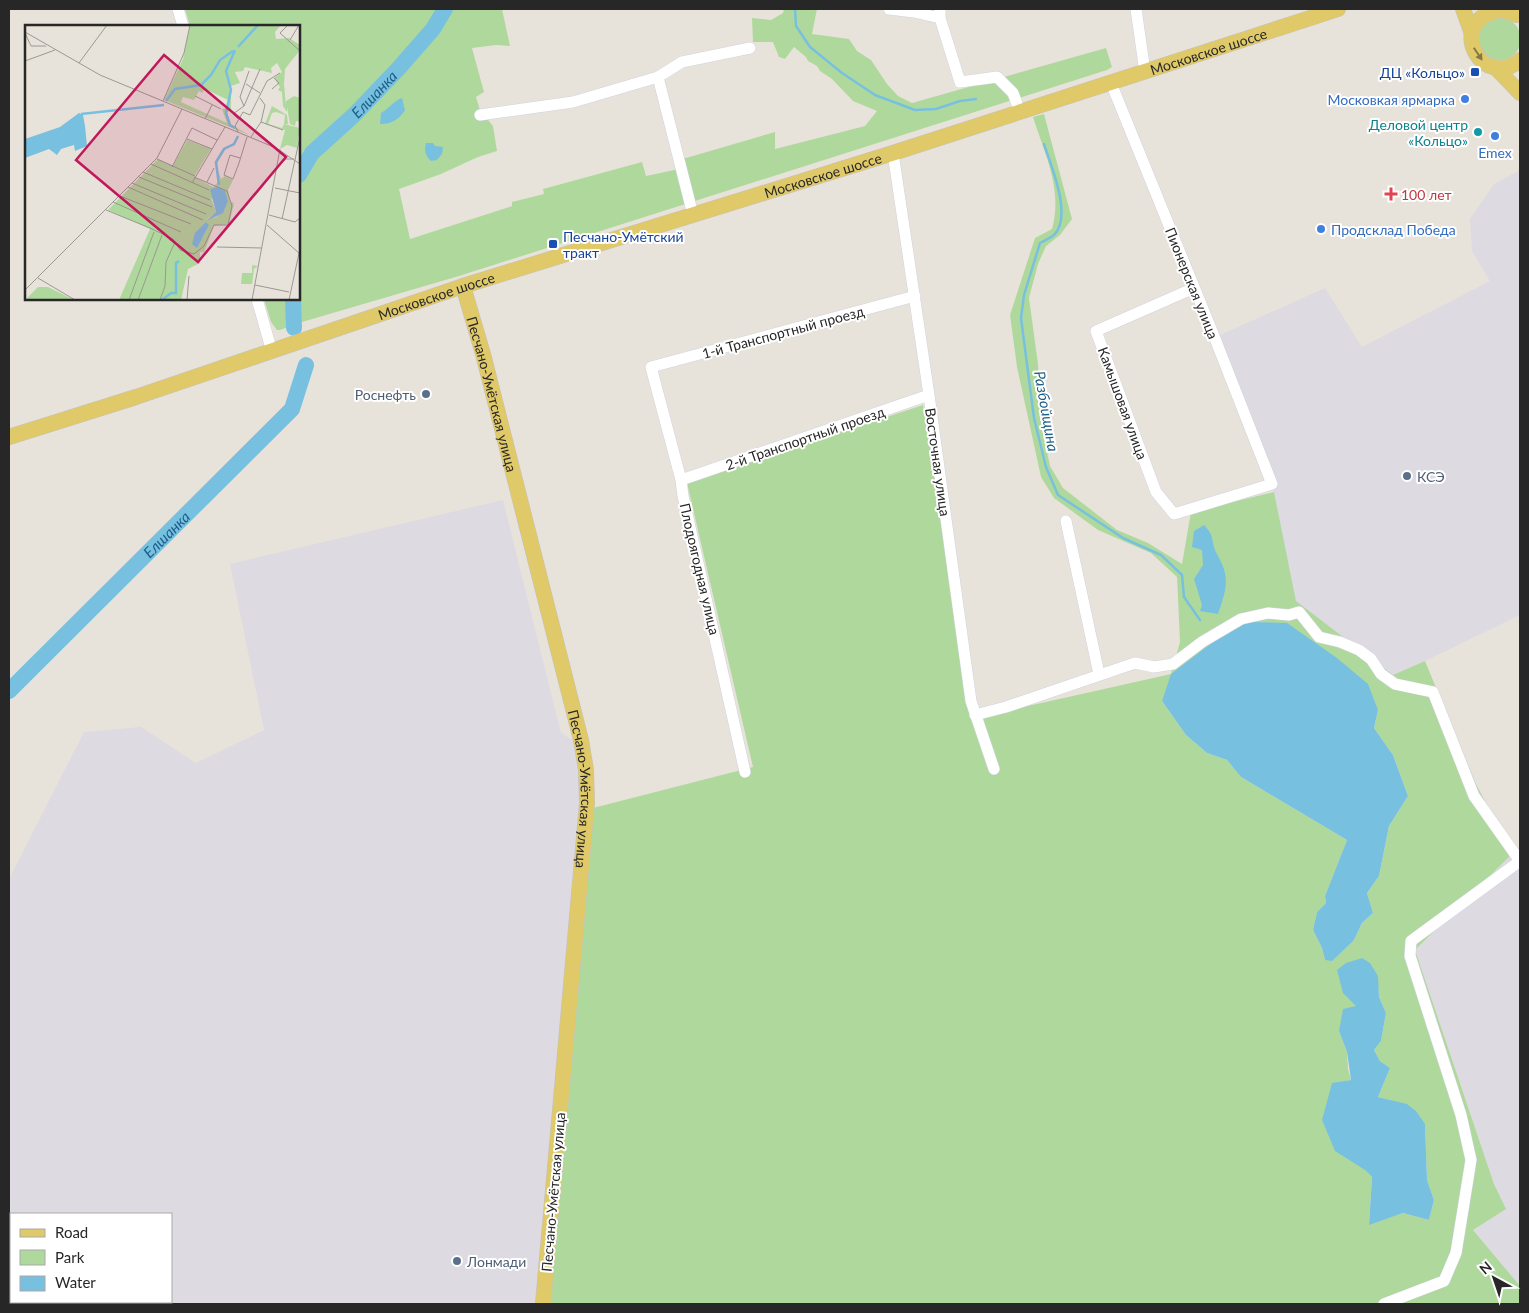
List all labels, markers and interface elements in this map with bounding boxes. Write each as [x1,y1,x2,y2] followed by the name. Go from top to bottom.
[1148,24,1269,78] street label: Московское шоссе
[25,25,300,300] inset map
[1473,48,1483,61] one-way arrow
[1380,64,1465,81] place label: ДЦ «Кольцо»
[1469,66,1481,78] marker: ДЦ «Кольцо»
[347,67,401,121] water label: Елшанка
[1327,91,1455,108] place label: Московкая ярмарка
[1459,93,1471,105] marker: Московкая ярмарка
[1369,116,1468,149] place label: Деловой центр «Кольцо»
[1472,126,1484,138] marker: Деловой центр «Кольцо»
[1489,130,1501,142] marker: Emex
[1478,144,1512,161] place label: Emex
[762,149,883,201] street label: Московское шоссе
[1401,186,1452,203] place label: 100 лет
[1385,188,1397,200] marker: 100 лет
[1331,221,1456,238] place label: Продсклад Победа
[1315,223,1327,235] marker: Продсклад Победа
[1162,225,1222,341] street label: Пионерская улица
[563,228,684,261] place label: Песчано-Умётский тракт
[547,238,559,250] marker: Песчано-Умётский тракт
[376,268,497,323] street label: Московское шоссе
[700,302,866,362] street label: 1-й Транспортный проезд
[464,314,521,474] street label: Песчано-Умётская улица
[1095,345,1151,462] street label: Камышовая улица
[1031,369,1063,453] water label: Разбойщина
[355,386,416,403] place label: Роснефть
[420,388,432,400] marker: Роснефть
[723,403,887,473] street label: 2-й Транспортный проезд
[922,407,954,517] street label: Восточная улица
[1417,468,1445,485] place label: КСЭ
[1401,470,1413,482] marker: КСЭ
[677,501,723,637] street label: Плодоягодная улица
[139,507,193,561] water label: Елшанка
[565,708,596,869] street label: Песчано-Умётская улица
[538,1111,568,1272] street label: Песчано-Умётская улица
[10,1213,172,1303] legend
[55,1223,88,1241] text: Road
[55,1248,85,1266] text: Park
[466,1253,526,1270] place label: Лонмади
[1469,1253,1519,1303] north arrow
[451,1255,463,1267] marker: Лонмади
[1476,1258,1495,1278] text: N
[55,1273,96,1291] text: Water

